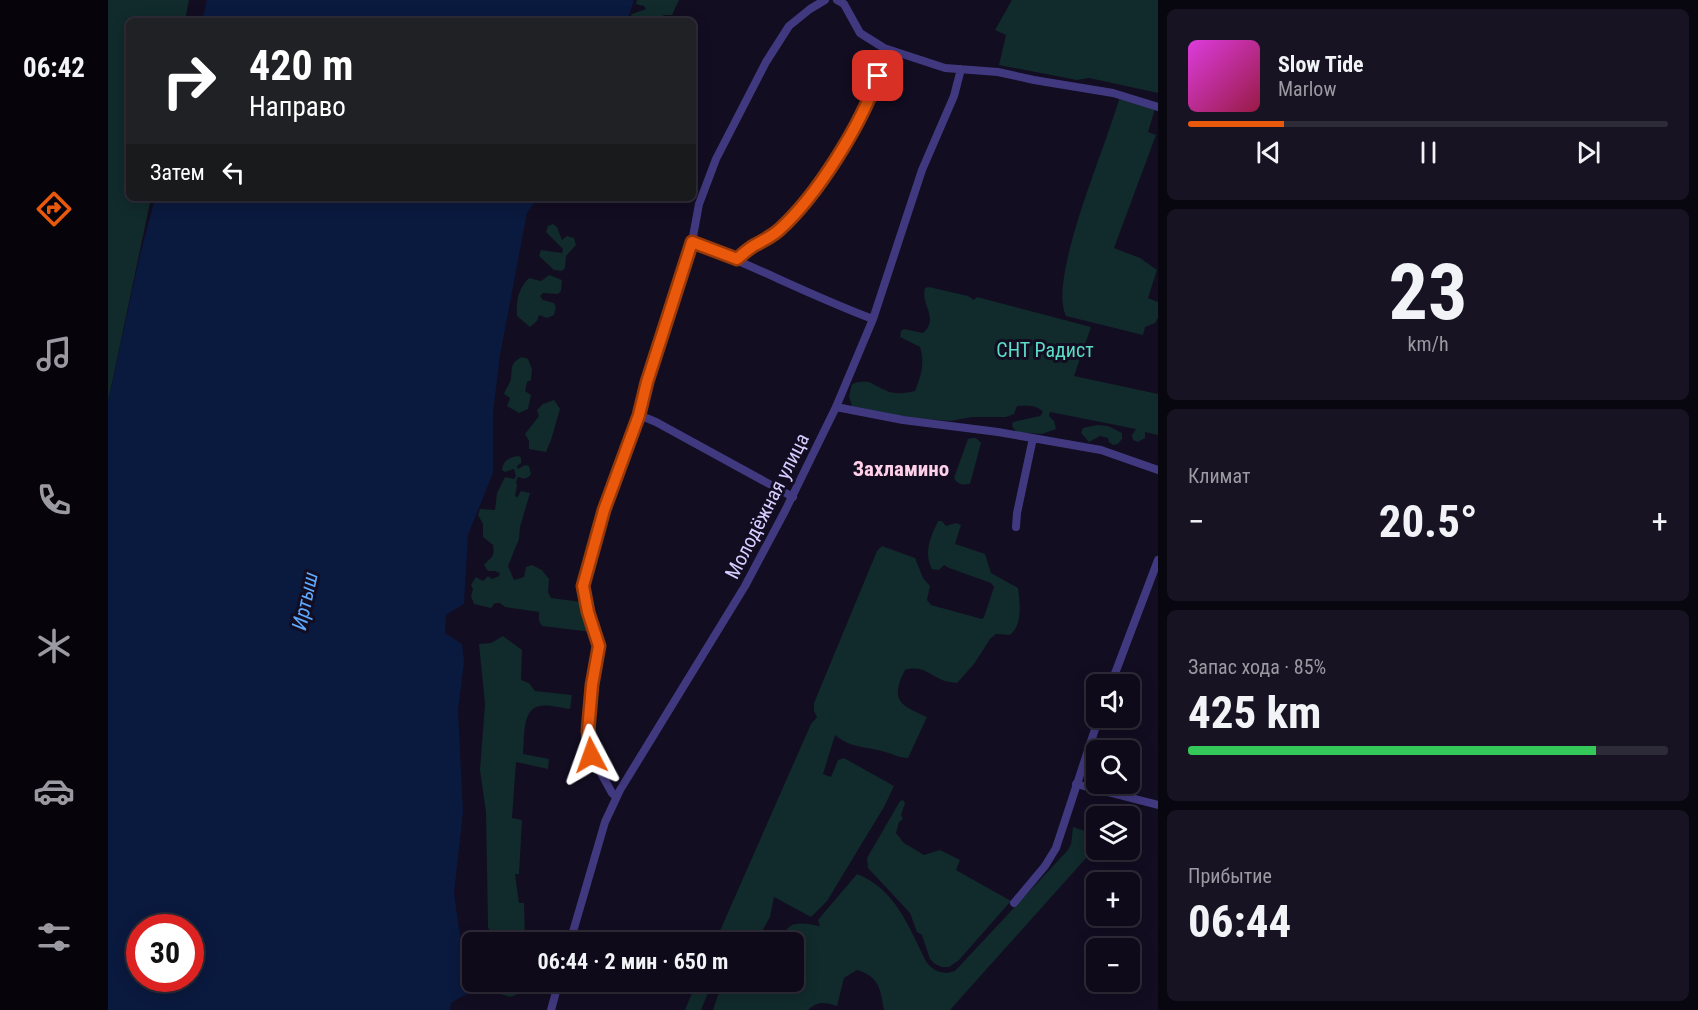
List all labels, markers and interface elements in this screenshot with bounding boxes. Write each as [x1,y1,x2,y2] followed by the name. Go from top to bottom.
[249,41,354,90] text: 420 m
[150,42,228,120] icon: right
[852,50,903,101] pin
[23,52,85,84] text: 06:42
[1278,52,1364,77] text: Slow Tide
[861,59,894,92] icon: arrive
[1278,77,1336,101] text: Marlow
[249,91,346,123] text: Направо
[1252,136,1285,169] icon: previous
[1412,136,1445,169] icon: pause
[1572,136,1605,169] icon: next
[217,156,250,189] icon: left
[150,160,205,185] text: Затем
[33,188,75,230] icon: directions
[1389,247,1467,338] text: 23
[1407,332,1449,356] text: km/h
[33,333,75,375] icon: music
[996,338,1094,362] park label: СНТ Радист
[720,429,814,583] street label: Молодёжная улица
[853,457,949,481] district label: Захламино
[1188,464,1250,488] text: Климат
[33,479,75,521] icon: phone
[1379,495,1477,548] text: 20.5°
[1188,502,1205,541] text: −
[1652,502,1668,541] text: +
[287,570,323,632] water label: Иртыш
[33,625,75,667] icon: climate
[1188,655,1326,679] text: Запас хода · 85%
[1086,674,1140,992] map controls
[1086,674,1140,728] button: sound
[1188,686,1321,739] text: 425 km
[559,723,623,787] position arrow
[1086,740,1140,794] button: search
[33,770,75,812] icon: car
[1086,806,1140,860] button: layers
[1188,864,1272,888] text: Прибытие
[1086,872,1140,926] button: +
[1188,895,1291,948] text: 06:44
[126,914,204,992] speed limit sign: 30
[33,916,75,958] icon: filters
[1086,938,1140,992] button: −
[538,949,728,974] text: 06:44 · 2 мин · 650 m

